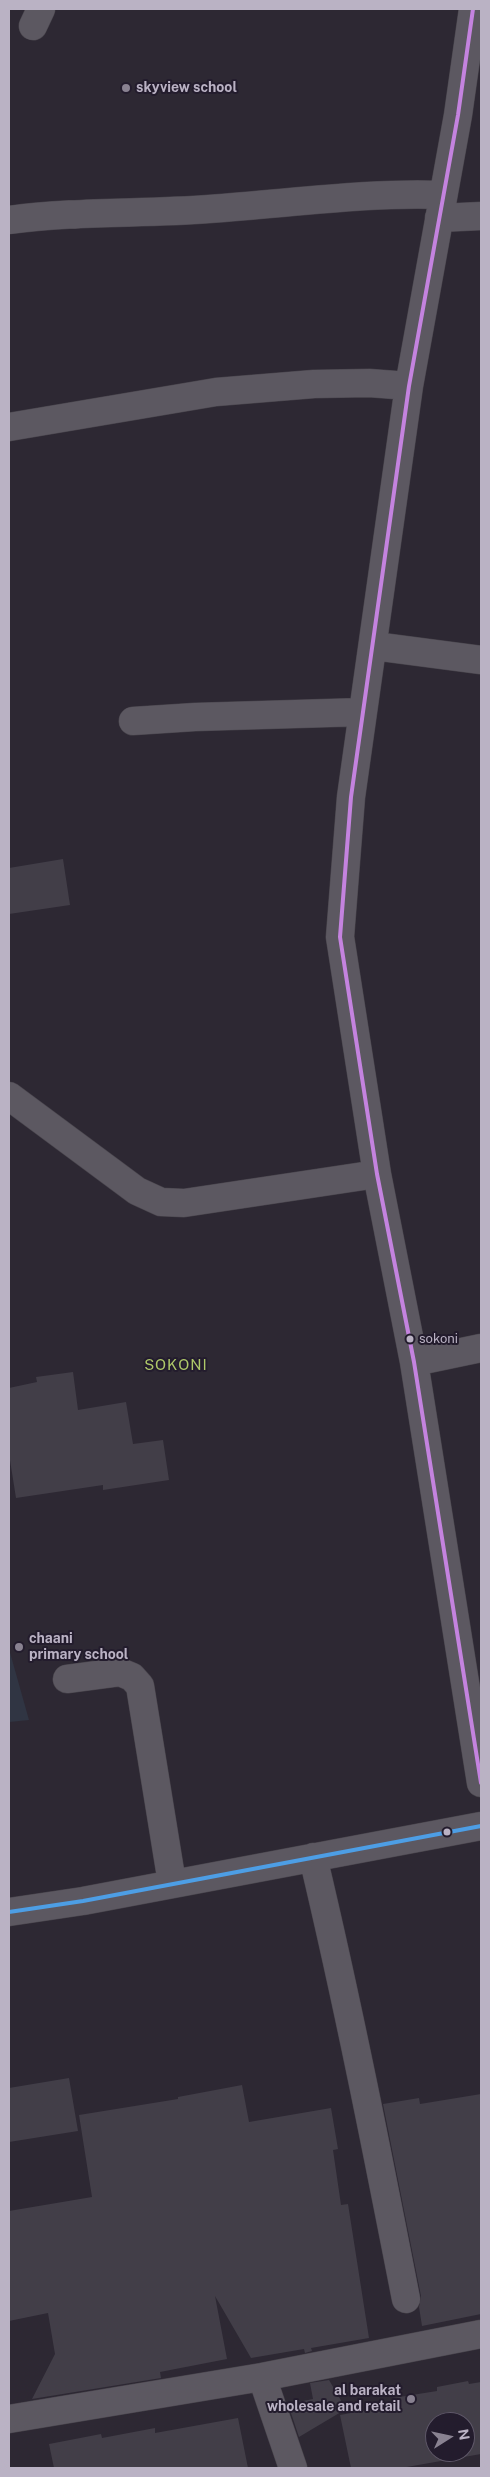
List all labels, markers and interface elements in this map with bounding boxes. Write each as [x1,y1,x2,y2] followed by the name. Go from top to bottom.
[136,80,237,96] place label: skyview school
[120,82,132,94] marker: skyview school
[419,1331,458,1347] place label: sokoni
[405,1334,415,1344] marker: sokoni
[143,1356,209,1374] district label: SOKONI
[29,1631,128,1664] place label: chaani primary school
[13,1641,25,1653] marker: chaani primary school
[442,1827,452,1837] unlabelled marker
[267,2383,401,2416] place label: al barakat wholesale and retail
[405,2393,417,2405] marker: al barakat wholesale and retail
[425,2412,475,2462] north arrow
[455,2428,473,2441] text: N

